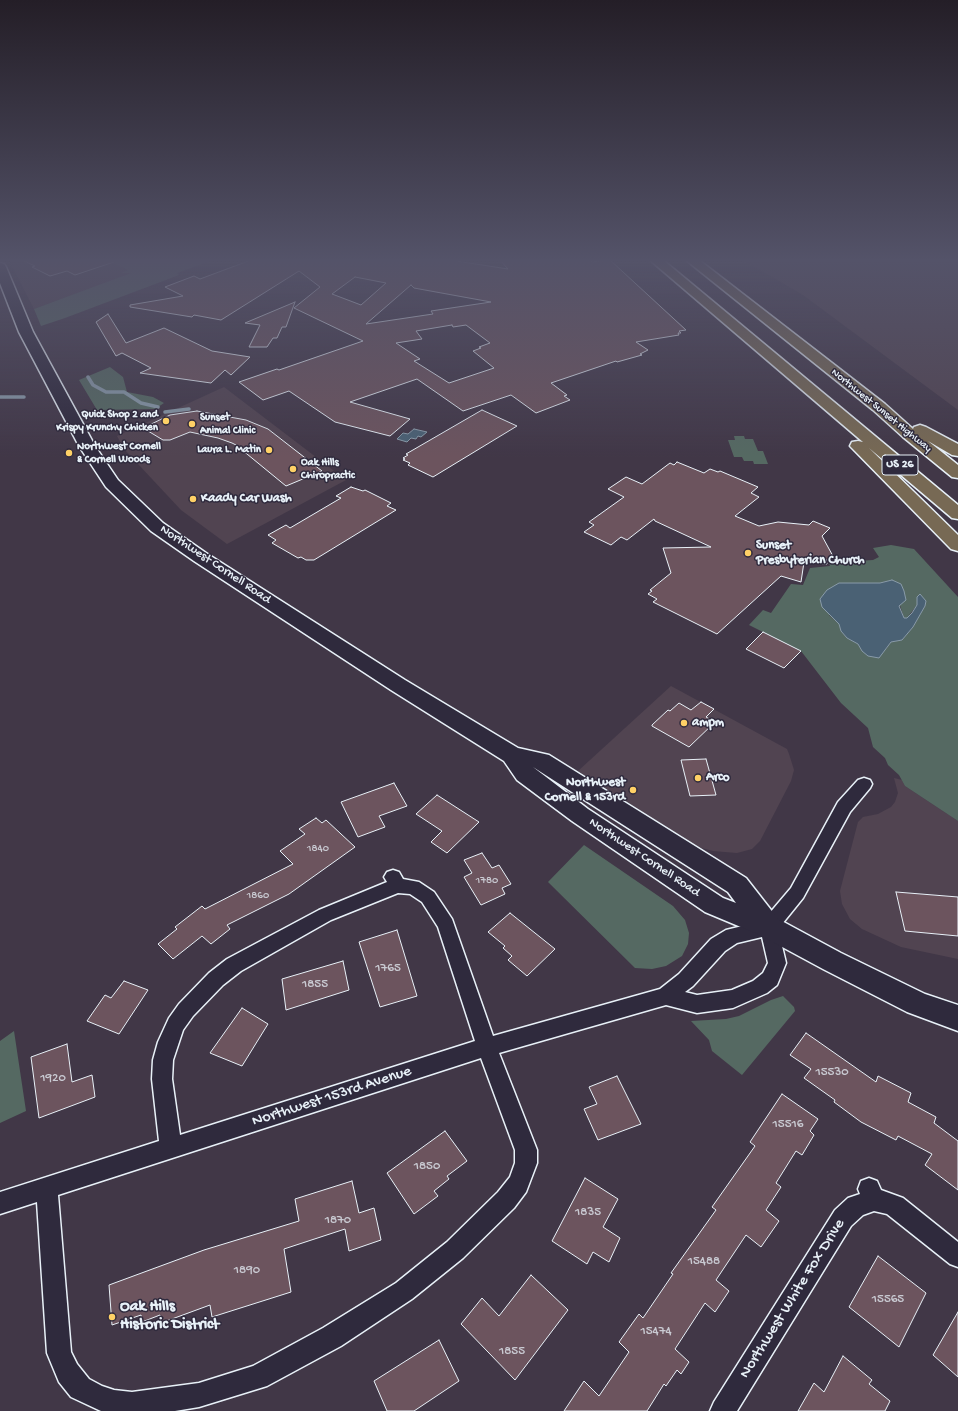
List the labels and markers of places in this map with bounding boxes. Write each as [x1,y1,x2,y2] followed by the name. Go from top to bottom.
[56,408,158,434] place label: Quick Shop 2 and Krispy Krunchy Chicken
[200,411,255,437] place label: Sunset Animal Clinic
[161,416,171,426] marker: Quick Shop 2 and Krispy Krunchy Chicken
[187,419,197,429] marker: Sunset Animal Clinic
[77,440,161,466] place label: Northwest Cornell & Cornell Woods
[197,443,261,457] place label: Laura L. Matin
[264,445,274,455] marker: Laura L. Matin
[64,448,74,458] marker: Northwest Cornell & Cornell Woods
[301,456,355,482] place label: Oak Hills Chiropractic
[288,464,298,474] marker: Oak Hills Chiropractic
[201,491,292,507] place label: Kaady Car Wash
[188,494,198,504] marker: Kaady Car Wash
[756,538,865,569] place label: Sunset Presbyterian Church
[743,548,753,558] marker: Sunset Presbyterian Church
[692,715,724,731] place label: ampm
[679,718,689,728] marker: ampm
[706,770,729,786] place label: Arco
[693,773,703,783] marker: Arco
[545,775,625,806] place label: Northwest Cornell & 153rd
[628,785,638,795] marker: Northwest Cornell & 153rd
[120,1298,219,1336] place label: Oak Hills Historic District
[107,1312,117,1322] marker: Oak Hills Historic District

